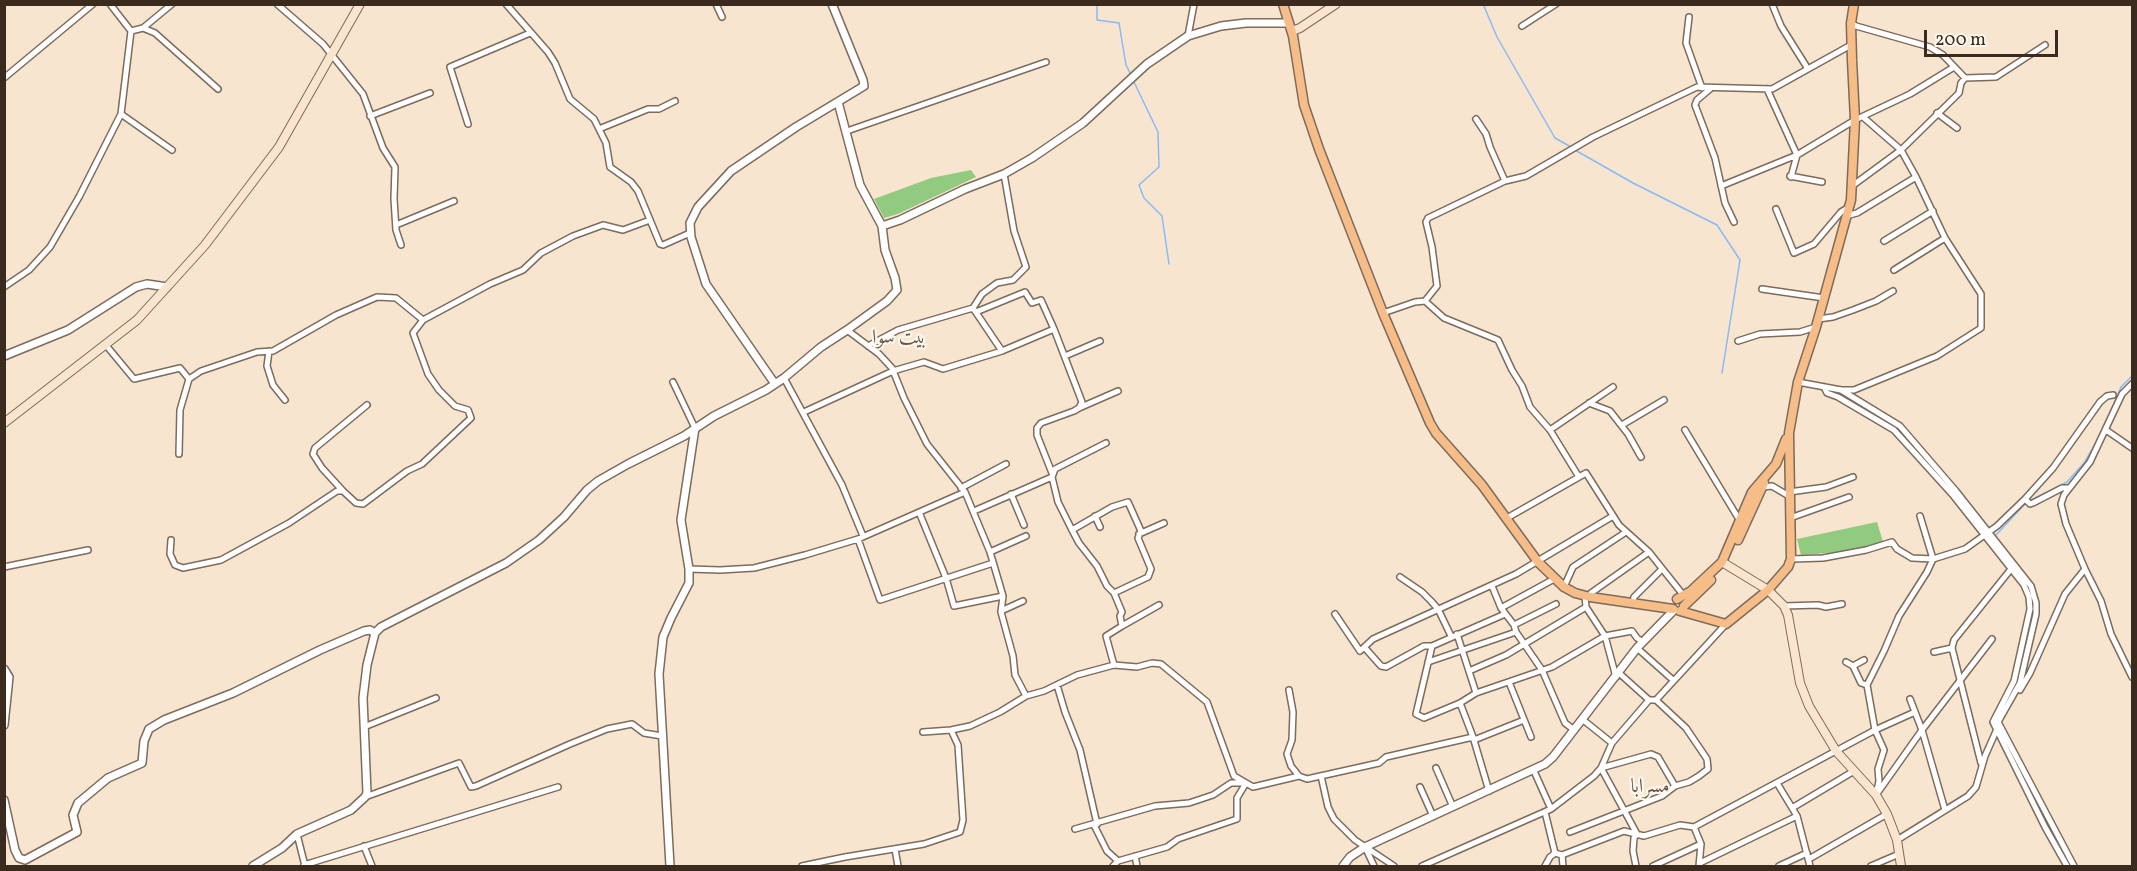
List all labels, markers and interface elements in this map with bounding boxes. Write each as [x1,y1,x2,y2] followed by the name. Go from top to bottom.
[1927,18,2060,56] scale bar
[1935,28,1986,53] text: 200 m
[872,327,926,351] district label: بيت سوا
[1630,776,1670,800] district label: مسرابا

